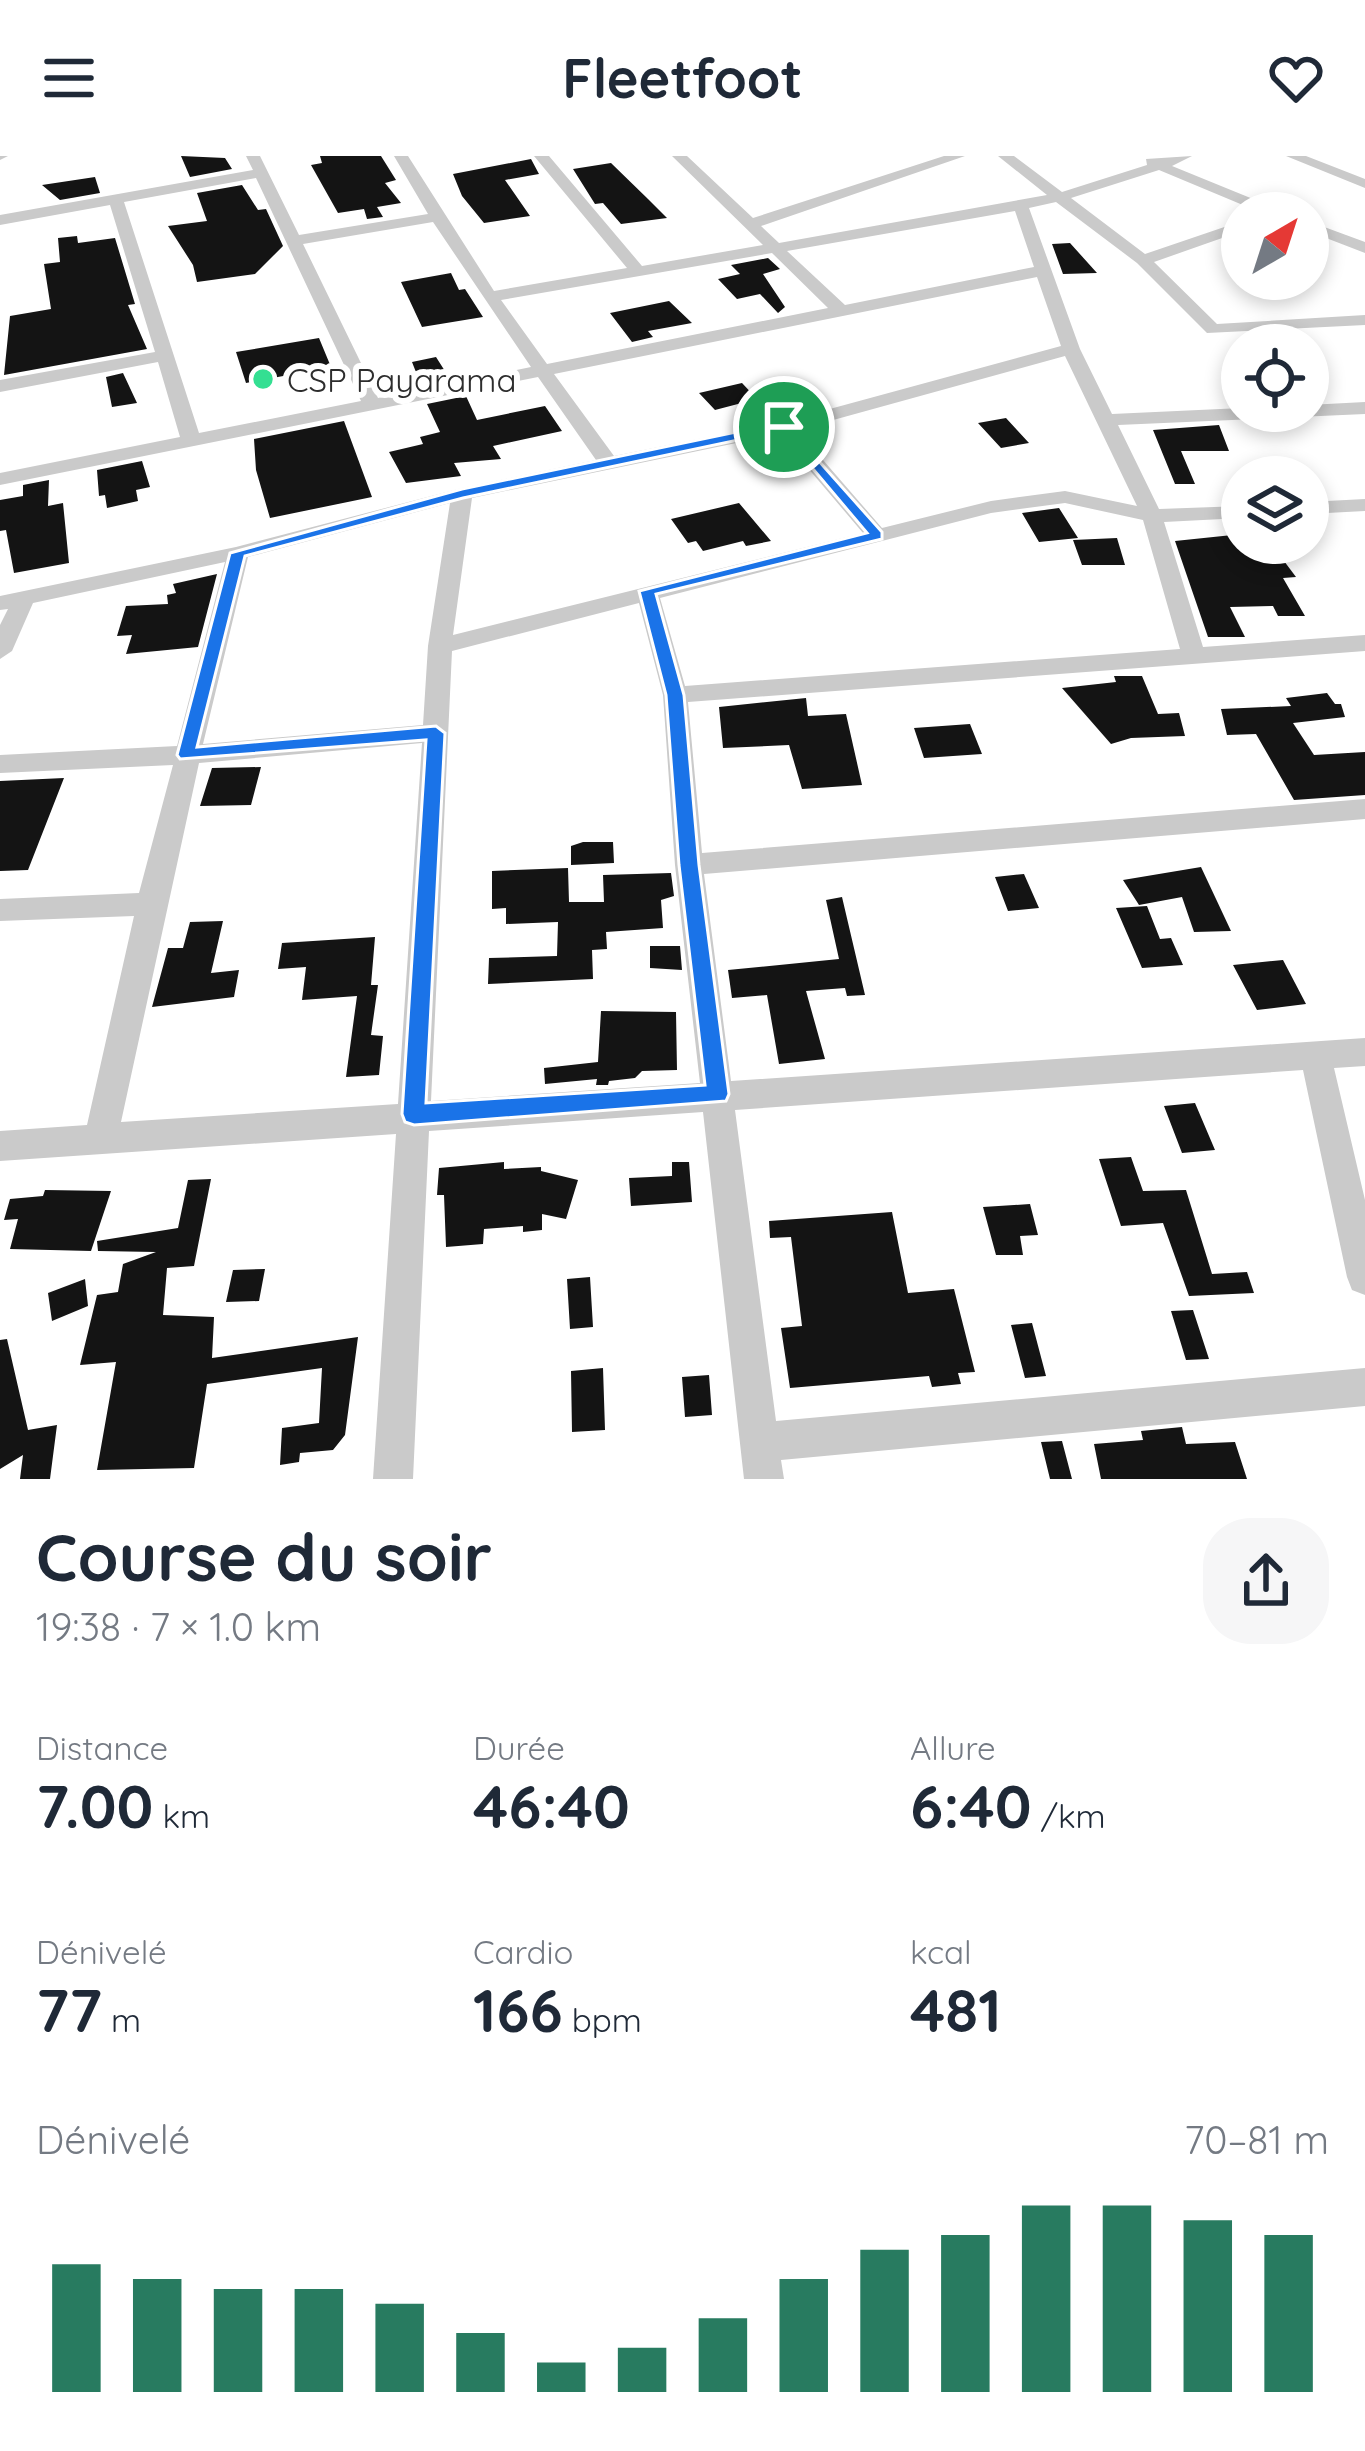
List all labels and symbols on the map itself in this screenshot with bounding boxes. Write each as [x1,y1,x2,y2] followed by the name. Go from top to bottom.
[1221,192,1329,300] north arrow
[287,359,516,400] place label: CSP Payarama
[250,366,276,392] marker: CSP Payarama
[733,376,835,478] pin

